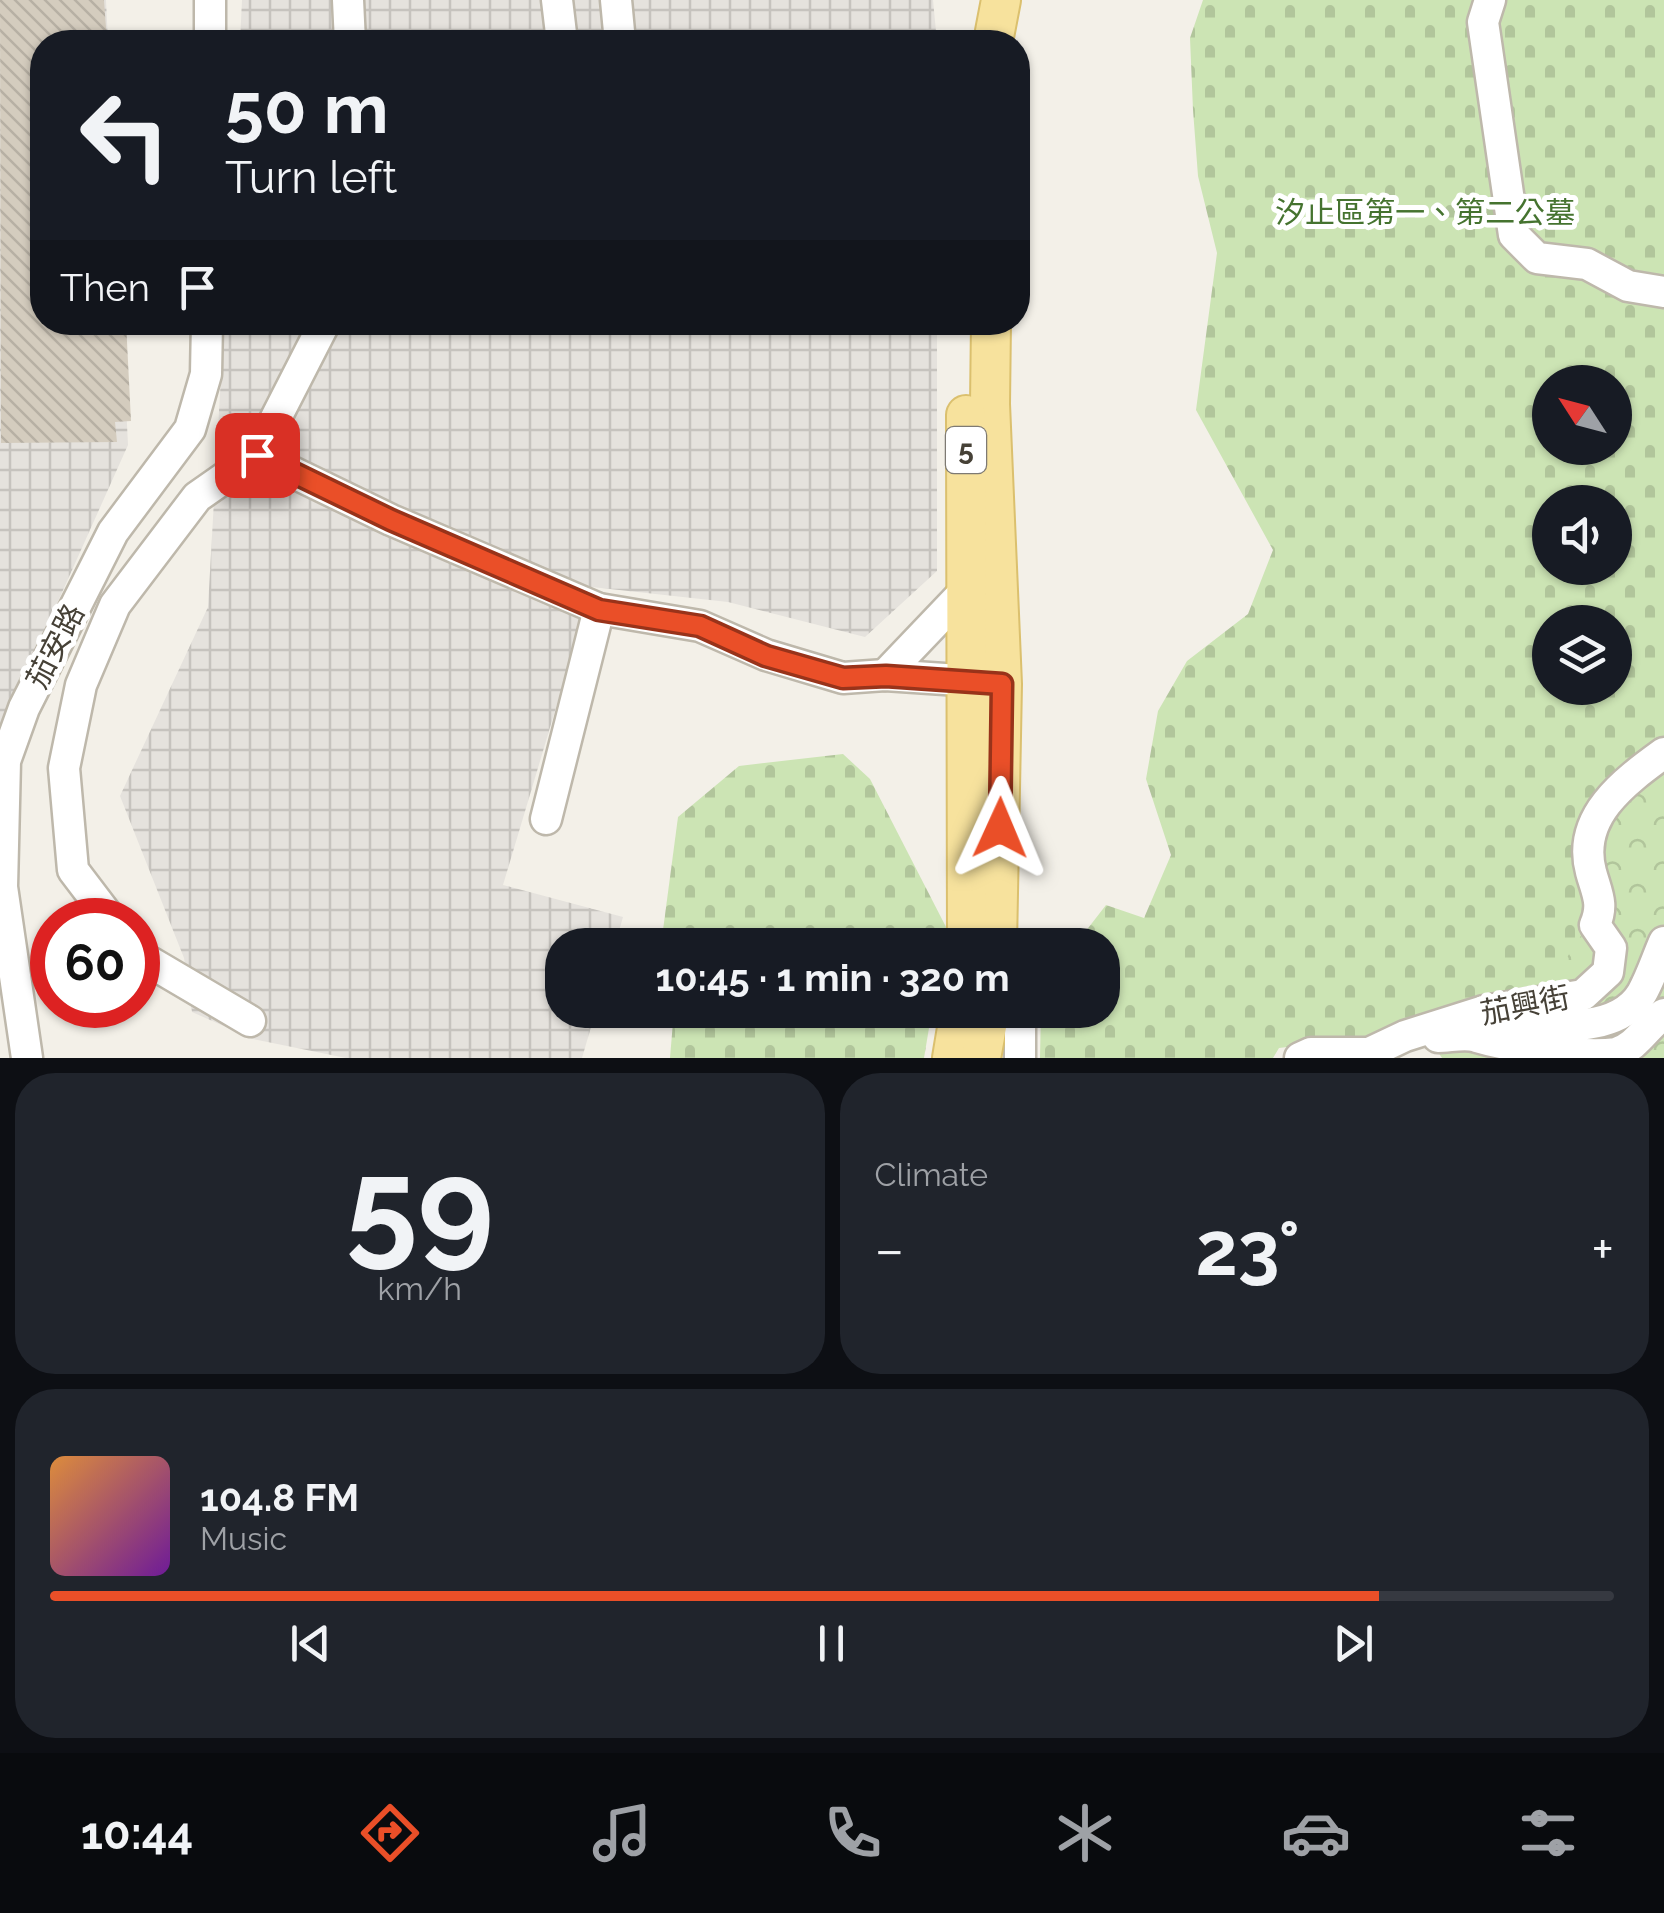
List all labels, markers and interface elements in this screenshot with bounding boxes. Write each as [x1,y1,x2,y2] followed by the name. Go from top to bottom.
[225,67,389,149] text: 50 m
[60,70,190,200] icon: left
[225,151,397,204] text: Turn left
[1275,195,1575,230] park label: 汐止區第一、第二公墓
[170,260,225,315] icon: arrive
[60,265,150,310] text: Then
[1532,365,1632,465] north arrow
[1532,365,1632,705] map controls
[215,413,300,498] pin
[946,427,986,473] road number: 5
[230,428,285,483] icon: arrive
[1532,485,1632,585] button: sound
[19,598,91,694] street label: 茄安路
[1532,605,1632,705] button: layers
[948,776,1052,880] position arrow
[30,898,160,1028] speed limit sign: 60
[655,955,1010,1000] text: 10:45 · 1 min · 320 m
[1477,979,1573,1031] street label: 茄興街
[345,1129,494,1281] text: 59
[875,1156,988,1193] text: Climate
[1196,1204,1300,1293] text: 23°
[875,1217,904,1282] text: −
[1591,1217,1614,1282] text: +
[378,1270,462,1307] text: km/h
[200,1475,359,1520] text: 104.8 FM
[200,1520,287,1557] text: Music
[283,1616,338,1671] icon: previous
[804,1616,859,1671] icon: pause
[1326,1616,1381,1671] icon: next
[355,1798,425,1868] icon: directions
[587,1798,657,1868] icon: music
[818,1798,888,1868] icon: phone
[1050,1798,1120,1868] icon: climate
[1281,1798,1351,1868] icon: car
[1513,1798,1583,1868] icon: filters
[81,1807,193,1860] text: 10:44

